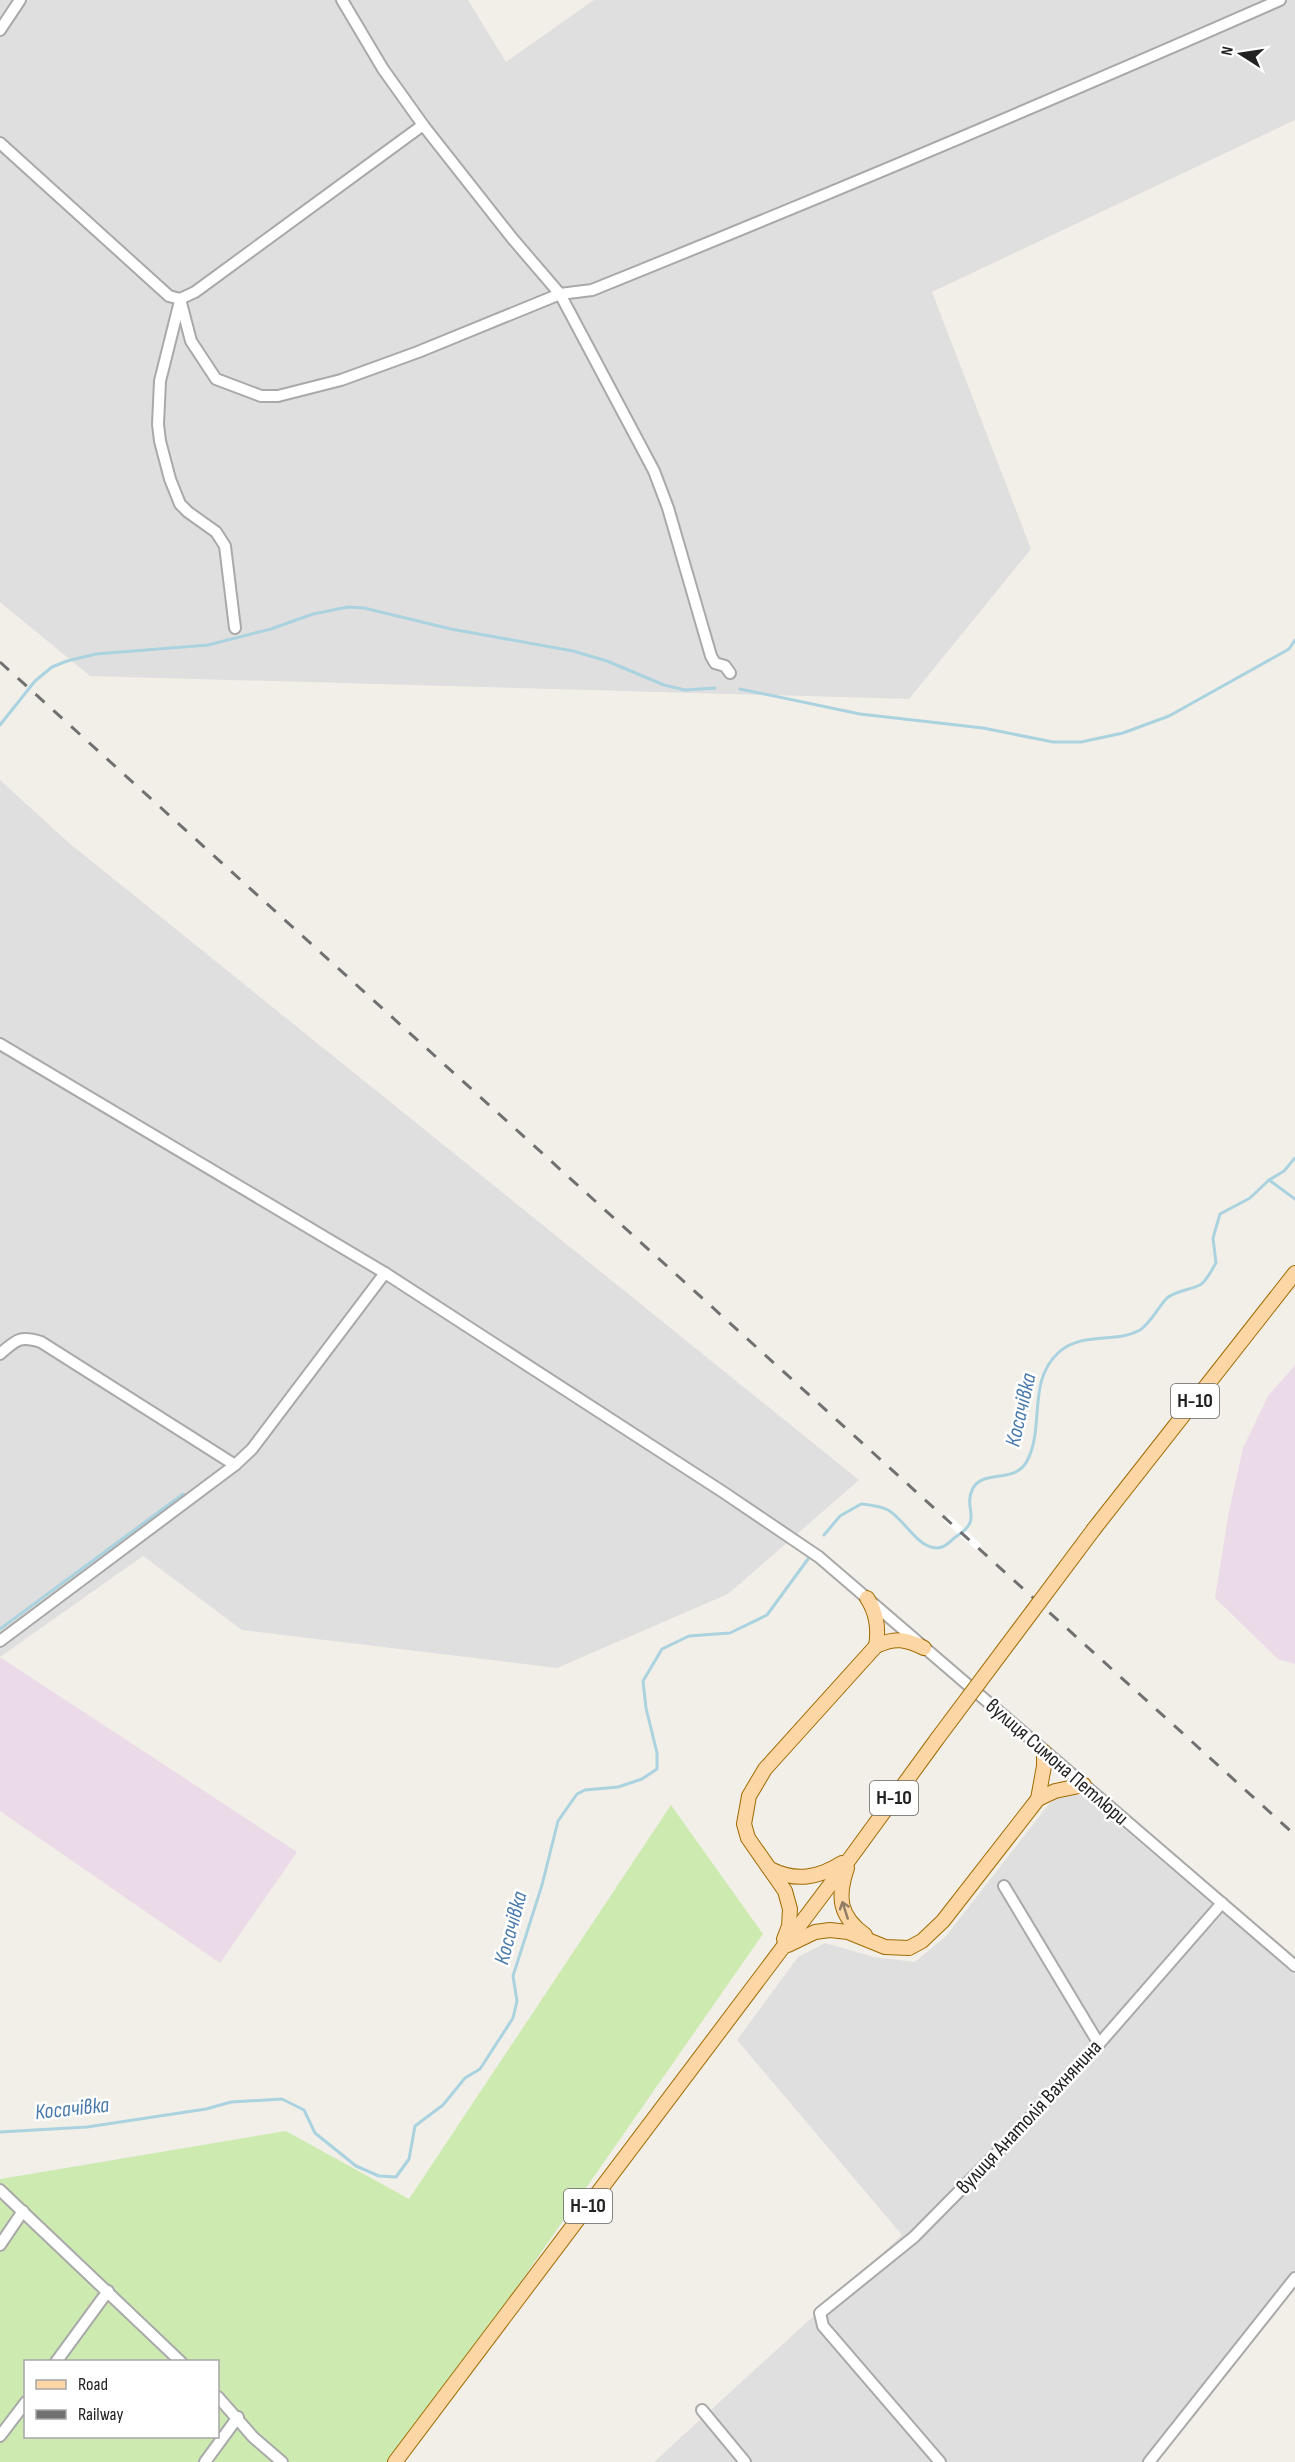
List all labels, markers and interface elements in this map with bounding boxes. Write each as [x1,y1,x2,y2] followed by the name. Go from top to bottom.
[1211,24,1271,84] north arrow
[1218,45,1238,57] text: N
[999,1371,1043,1449] water label: Косачівка
[1171,1384,1219,1418] road number: Н-10
[981,1693,1133,1831] street label: вулиця Симона Петлюри
[870,1781,918,1815] road number: Н-10
[488,1888,534,1967] water label: Косачівка
[839,1901,850,1920] one-way arrow
[951,2035,1107,2199] street label: вулиця Анатолія Вахнянина
[34,2092,111,2126] water label: Косачівка
[564,2189,612,2223] road number: Н-10
[24,2360,219,2438] legend
[78,2374,108,2395] text: Road
[78,2404,123,2425] text: Railway

